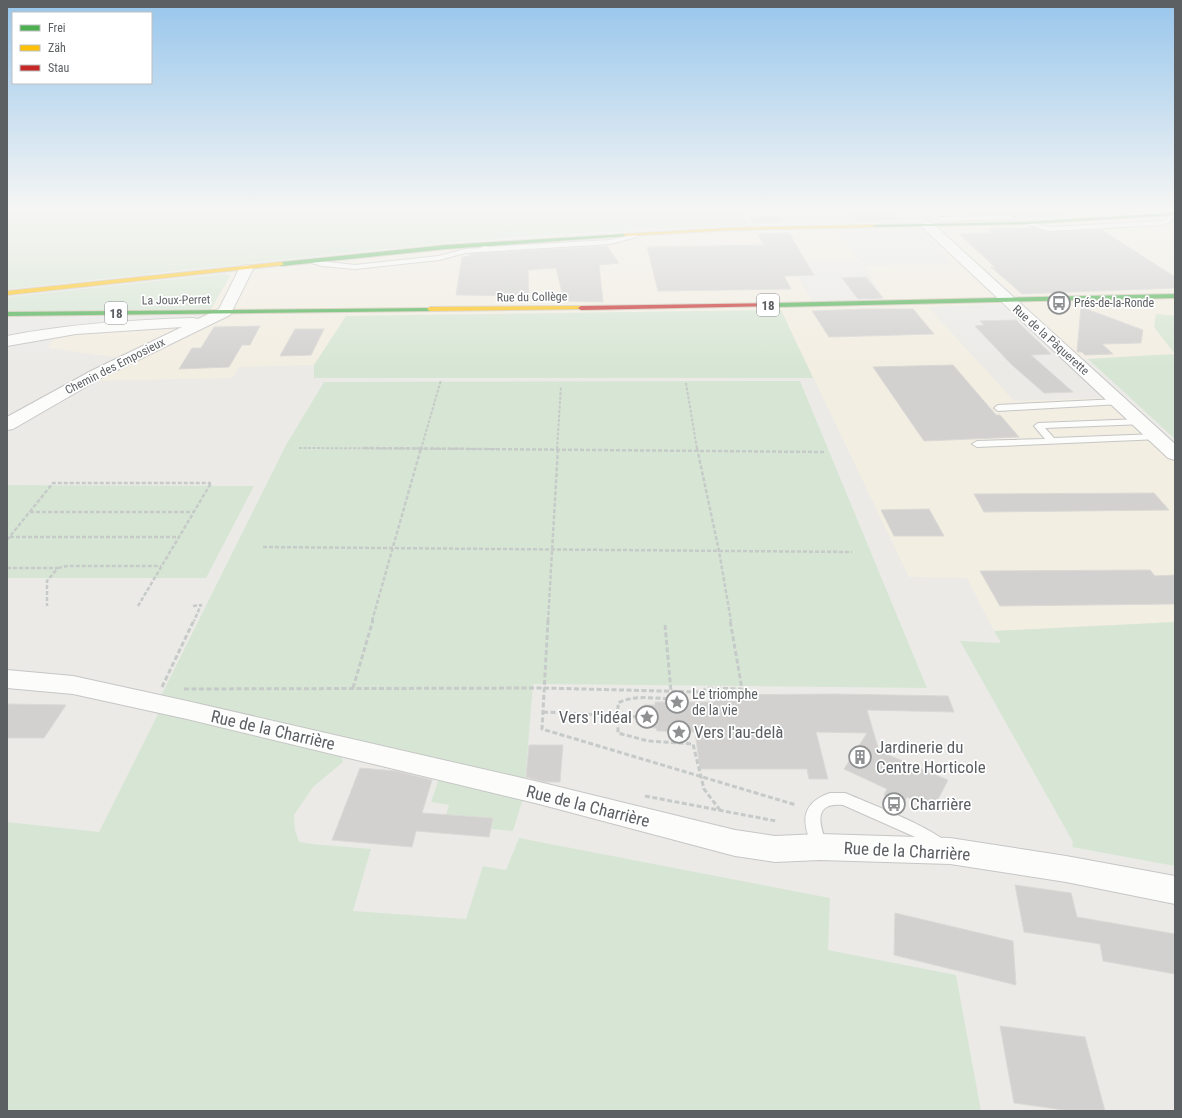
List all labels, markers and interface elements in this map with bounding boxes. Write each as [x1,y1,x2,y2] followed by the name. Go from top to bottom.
[12,12,152,84] legend
[48,21,66,35] text: Frei
[48,41,66,55] text: Zäh
[48,61,70,75] text: Stau
[497,289,568,305] street label: Rue du Collège
[1046,290,1072,316] bus stop icon: Prés-de-la-Ronde
[142,292,211,308] street label: La Joux-Perret
[757,294,779,316] road number: 18
[1074,296,1154,310] place label: Prés-de-la-Ronde
[105,302,127,324] road number: 18
[1010,302,1092,378] street label: Rue de la Pâquerette
[63,335,167,397] street label: Chemin des Emposieux
[692,686,758,718] place label: Le triomphe de la vie
[664,689,690,715] place icon: Le triomphe de la vie
[634,704,660,730] place icon: Vers l'idéal
[209,706,337,754] street label: Rue de la Charrière
[559,707,632,727] place label: Vers l'idéal
[666,719,692,745] place icon: Vers l'au-delà
[694,722,783,742] place label: Vers l'au-delà
[876,737,986,777] place label: Jardinerie du Centre Horticole
[847,744,873,770] building icon: Jardinerie du Centre Horticole
[524,781,652,831] street label: Rue de la Charrière
[881,791,907,817] bus stop icon: Charrière
[910,794,971,814] place label: Charrière
[843,838,971,864] street label: Rue de la Charrière

